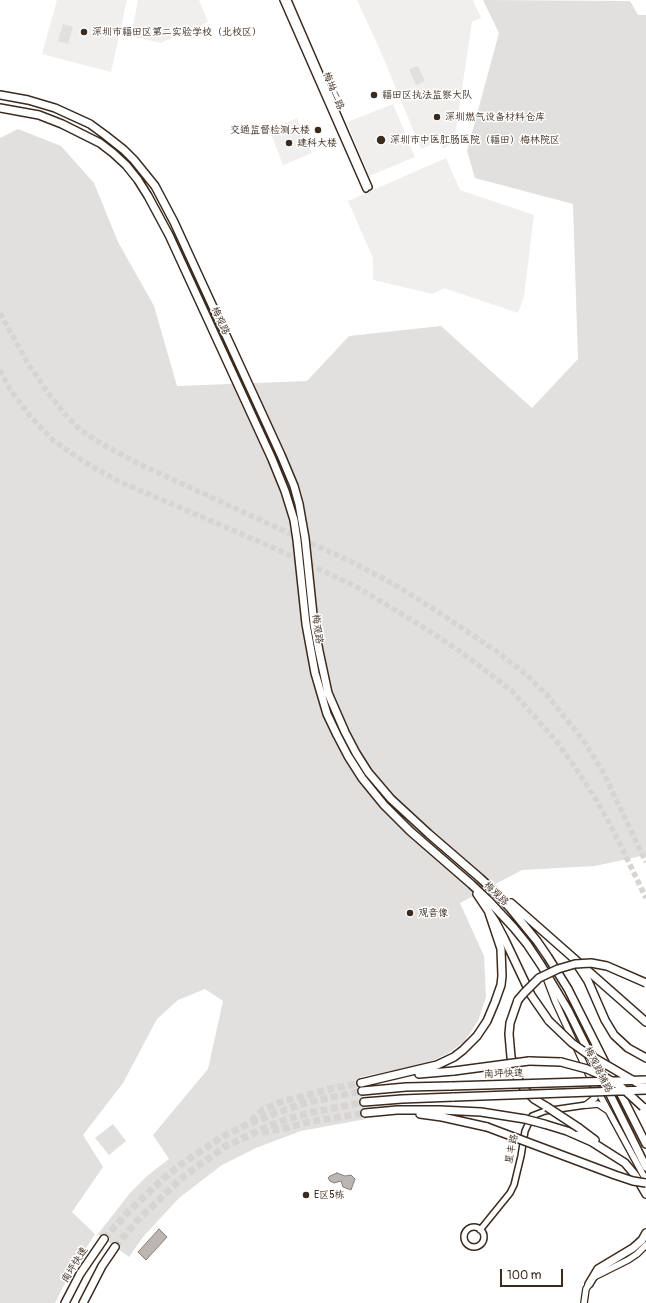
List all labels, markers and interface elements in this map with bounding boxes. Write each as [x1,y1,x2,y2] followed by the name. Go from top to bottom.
[92,26,262,38] place label: 深圳市福田区第二实验学校（北校区）
[79,27,89,37] marker: 深圳市福田区第二实验学校（北校区）
[320,70,346,112] street label: 梅坳二路
[382,89,472,101] place label: 福田区执法监察大队
[369,90,379,100] marker: 福田区执法监察大队
[445,111,545,123] place label: 深圳燃气设备材料仓库
[432,112,442,122] marker: 深圳燃气设备材料仓库
[230,124,310,136] place label: 交通监督检测大楼
[313,125,323,135] marker: 交通监督检测大楼
[375,134,387,146] marker: 深圳市中医肛肠医院（福田）梅林院区
[390,134,560,146] place label: 深圳市中医肛肠医院（福田）梅林院区
[297,137,337,149] place label: 建科大楼
[284,138,294,148] marker: 建科大楼
[208,305,232,337] street label: 梅观路
[309,613,325,645] street label: 梅观路
[481,879,511,909] street label: 梅观路
[418,907,448,919] place label: 观音像
[405,908,415,918] marker: 观音像
[581,1045,615,1095] street label: 梅观路辅路
[484,1067,524,1081] street label: 南坪快速
[503,1133,521,1165] street label: 星丰路
[314,1189,345,1201] place label: E区5栋
[301,1190,311,1200] marker: E区5栋
[59,1245,91,1285] street label: 南坪快速
[502,1261,565,1287] scale bar
[507,1268,541,1283] text: 100 m

